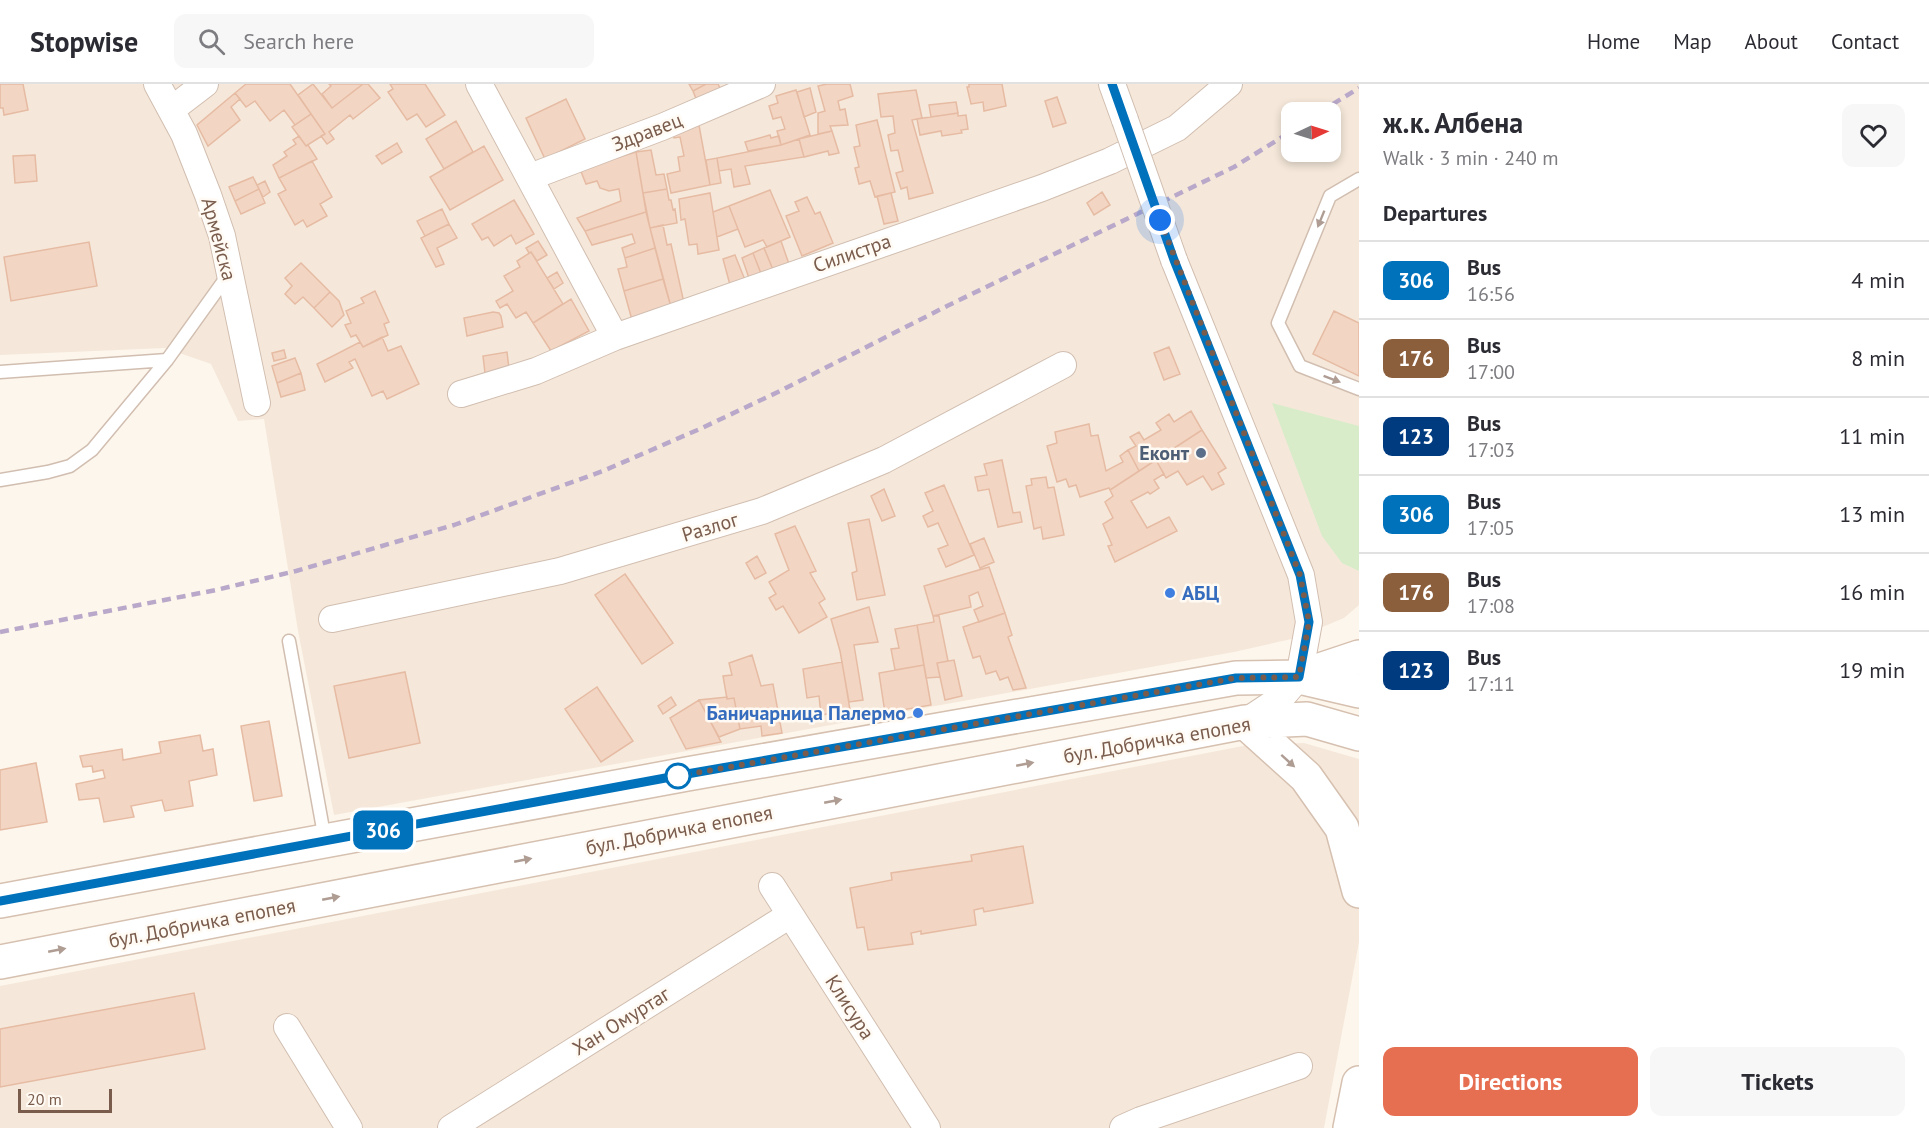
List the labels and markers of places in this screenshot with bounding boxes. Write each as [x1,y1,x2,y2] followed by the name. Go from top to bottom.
[1139,440,1190,466] place label: Еконт
[1194,446,1208,460] marker: Еконт
[1182,580,1220,606] place label: АБЦ
[1163,586,1177,600] marker: АБЦ
[706,700,906,726] place label: Баничарница Палермо
[911,706,925,720] marker: Баничарница Палермо
[665,763,691,789] unlabelled marker

